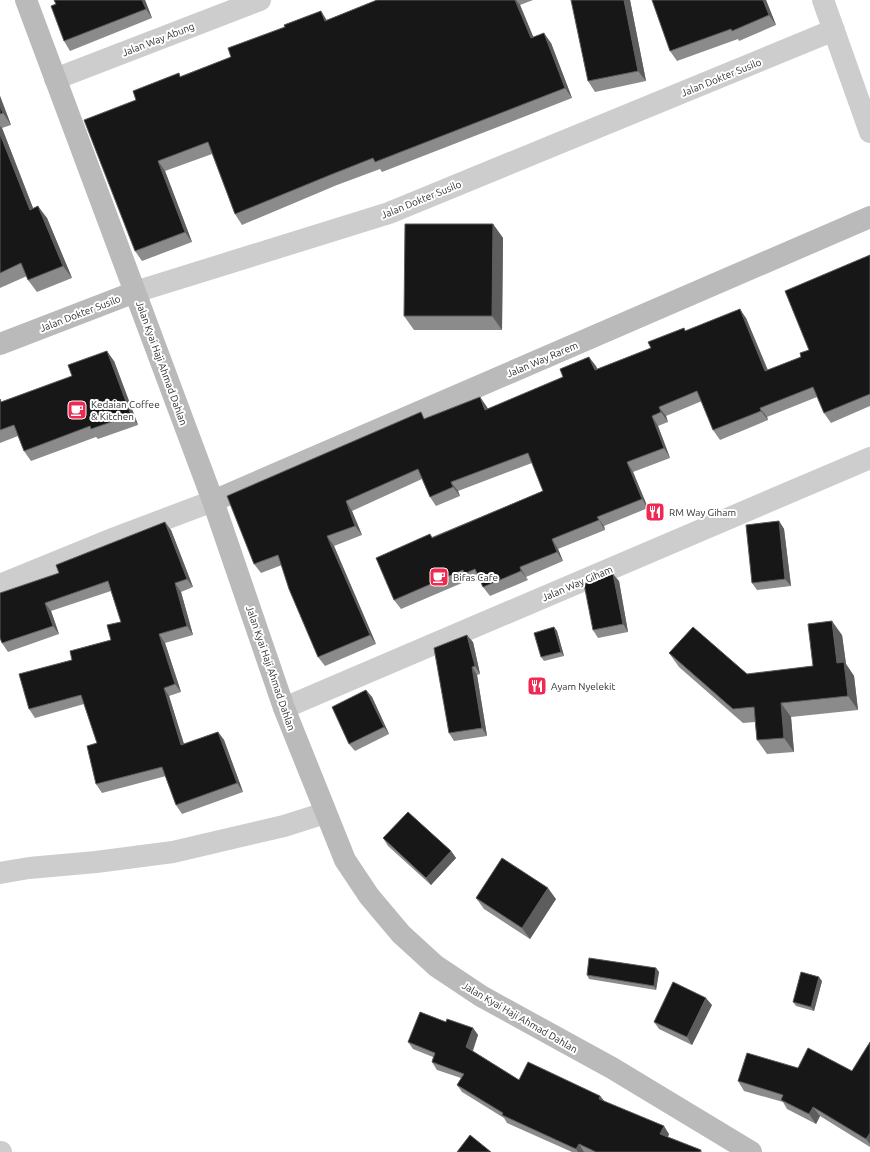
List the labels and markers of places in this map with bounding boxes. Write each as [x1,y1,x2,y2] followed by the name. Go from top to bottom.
[66,399,88,421] cafe icon: Kedaian Coffee & Kitchen
[91,399,160,422] place label: Kedaian Coffee & Kitchen
[644,501,666,523] restaurant icon: RM Way Giham
[669,507,736,518] place label: RM Way Giham
[428,566,450,588] cafe icon: Bifas Cafe
[453,572,498,583] place label: Bifas Cafe
[526,675,548,697] restaurant icon: Ayam Nyelekit
[551,681,615,692] place label: Ayam Nyelekit

